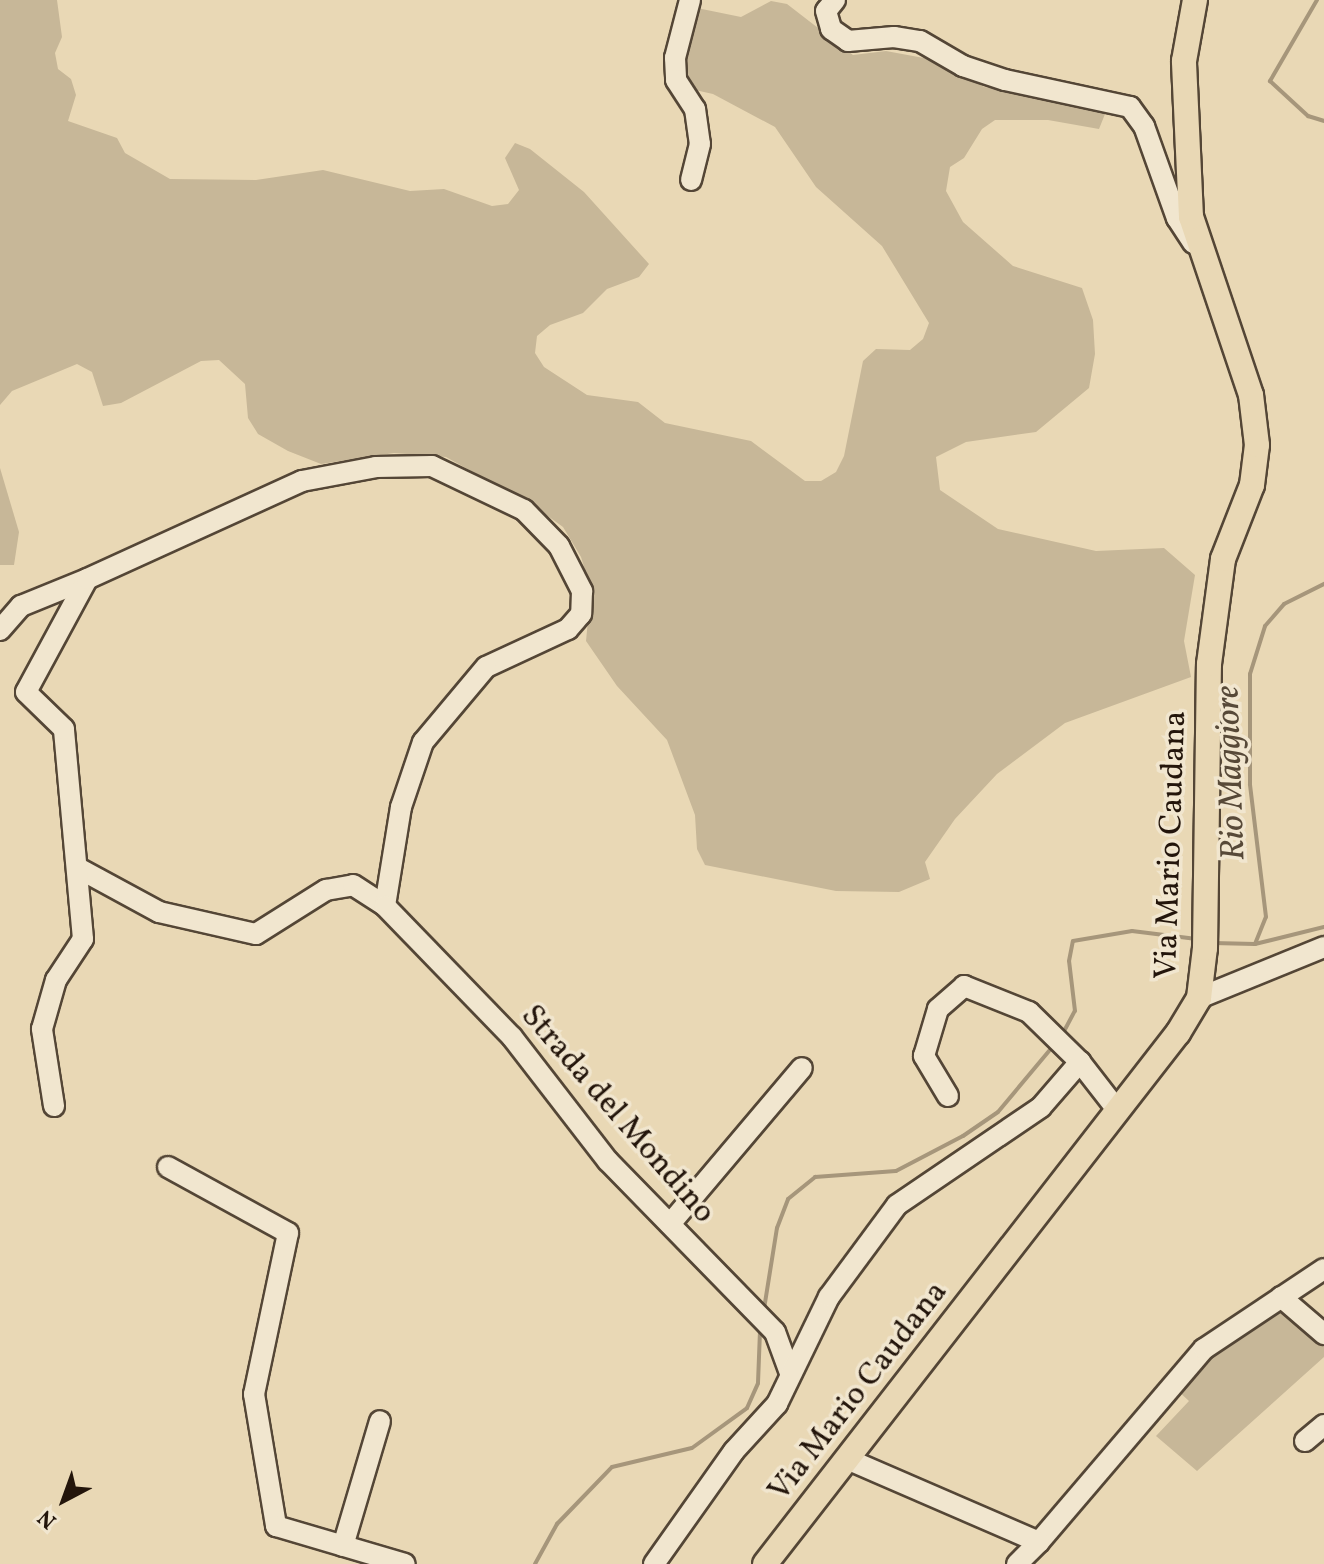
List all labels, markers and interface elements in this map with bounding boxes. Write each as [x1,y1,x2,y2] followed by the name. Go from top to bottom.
[1209,685,1255,861] water label: Rio Maggiore
[1148,710,1196,980] street label: Via Mario Caudana
[512,998,722,1232] street label: Strada del Mondino
[761,1274,957,1510] street label: Via Mario Caudana
[24,1460,104,1540] north arrow
[32,1502,64,1535] text: N

